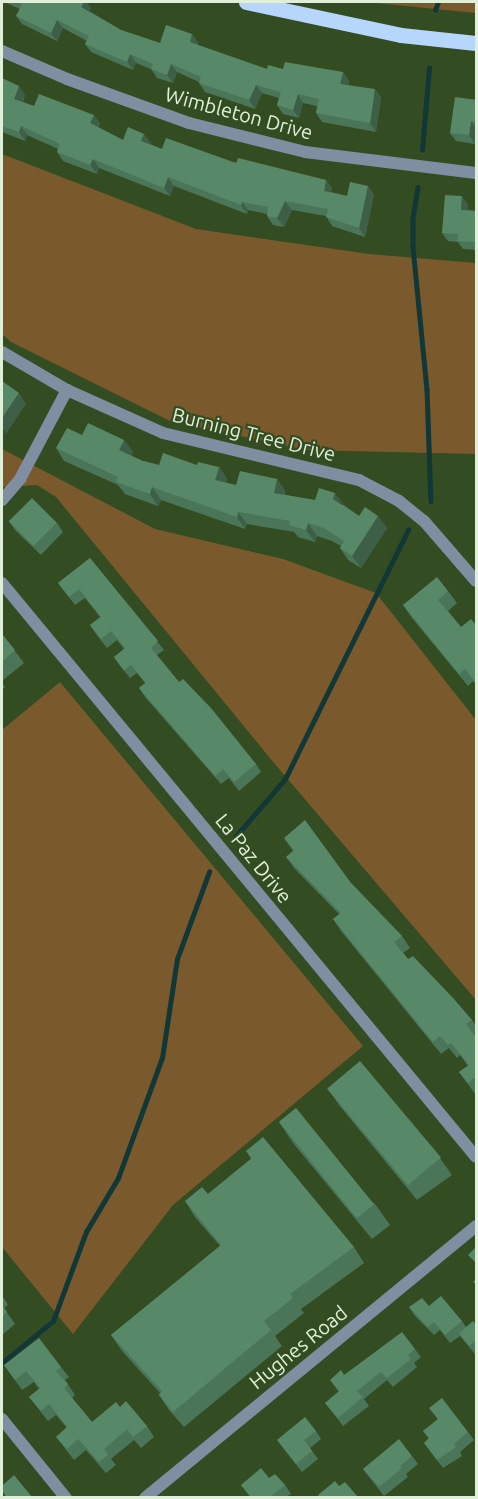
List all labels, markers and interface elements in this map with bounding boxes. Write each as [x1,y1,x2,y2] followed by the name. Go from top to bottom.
[163,82,315,144] street label: Wimbleton Drive
[170,402,338,466] street label: Burning Tree Drive
[211,808,297,908] street label: La Paz Drive
[244,1300,352,1394] street label: Hughes Road

